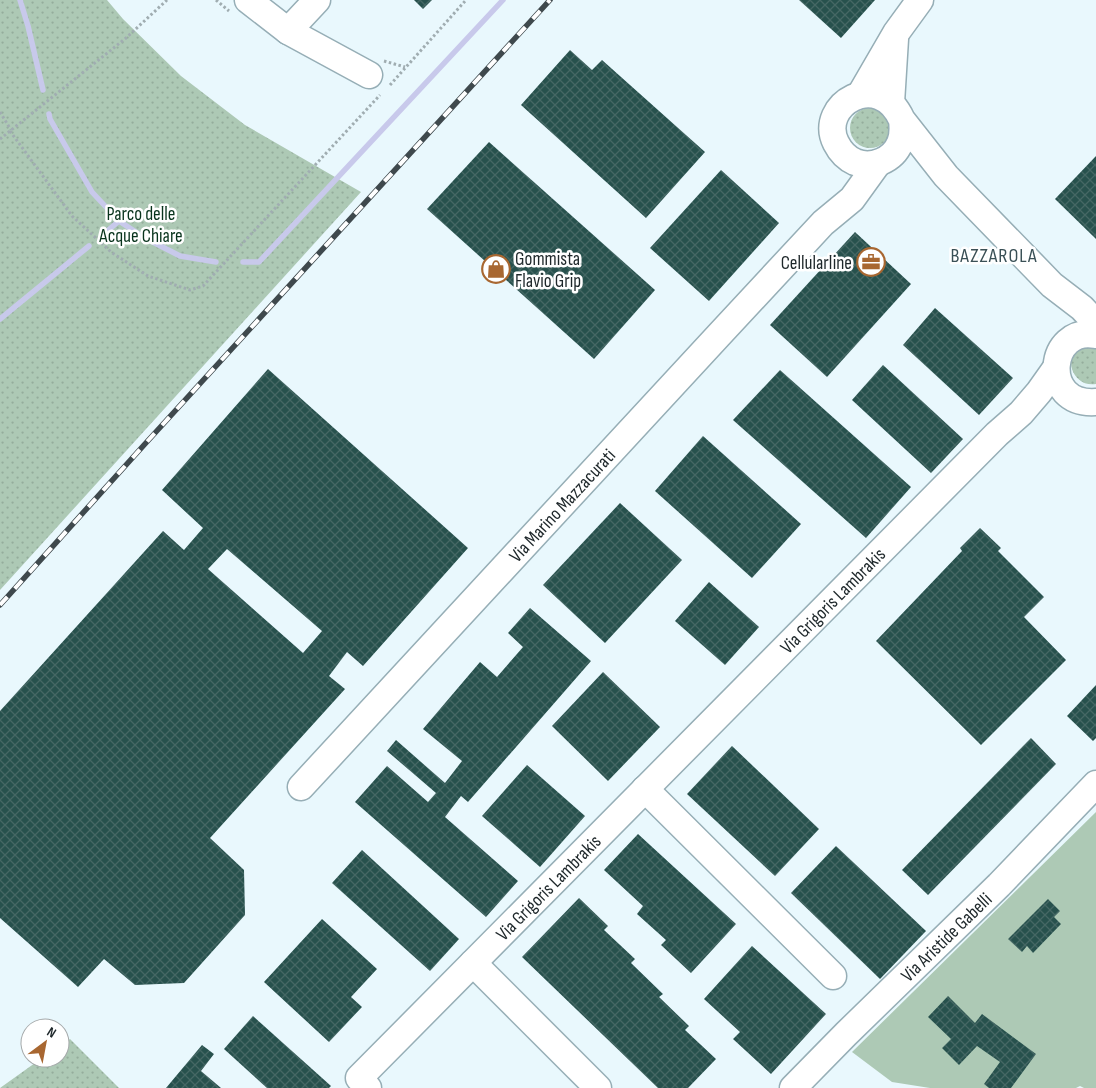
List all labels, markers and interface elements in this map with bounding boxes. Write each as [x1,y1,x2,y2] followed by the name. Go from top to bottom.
[98,203,183,248] park label: Parco delle Acque Chiare
[951,244,1037,268] district label: BAZZAROLA
[856,247,886,277] office icon: Cellularline
[515,248,581,293] place label: Gommista Flavio Grip
[781,252,852,275] place label: Cellularline
[481,254,511,284] shop icon: Gommista Flavio Grip
[505,445,621,568] street label: Via Marino Mazzacurati
[776,543,891,659] street label: Via Grigoris Lambrakis
[492,830,607,946] street label: Via Grigoris Lambrakis
[897,888,997,987] street label: Via Aristide Gabelli
[20,1018,70,1068] north arrow
[44,1023,59,1042] text: N

